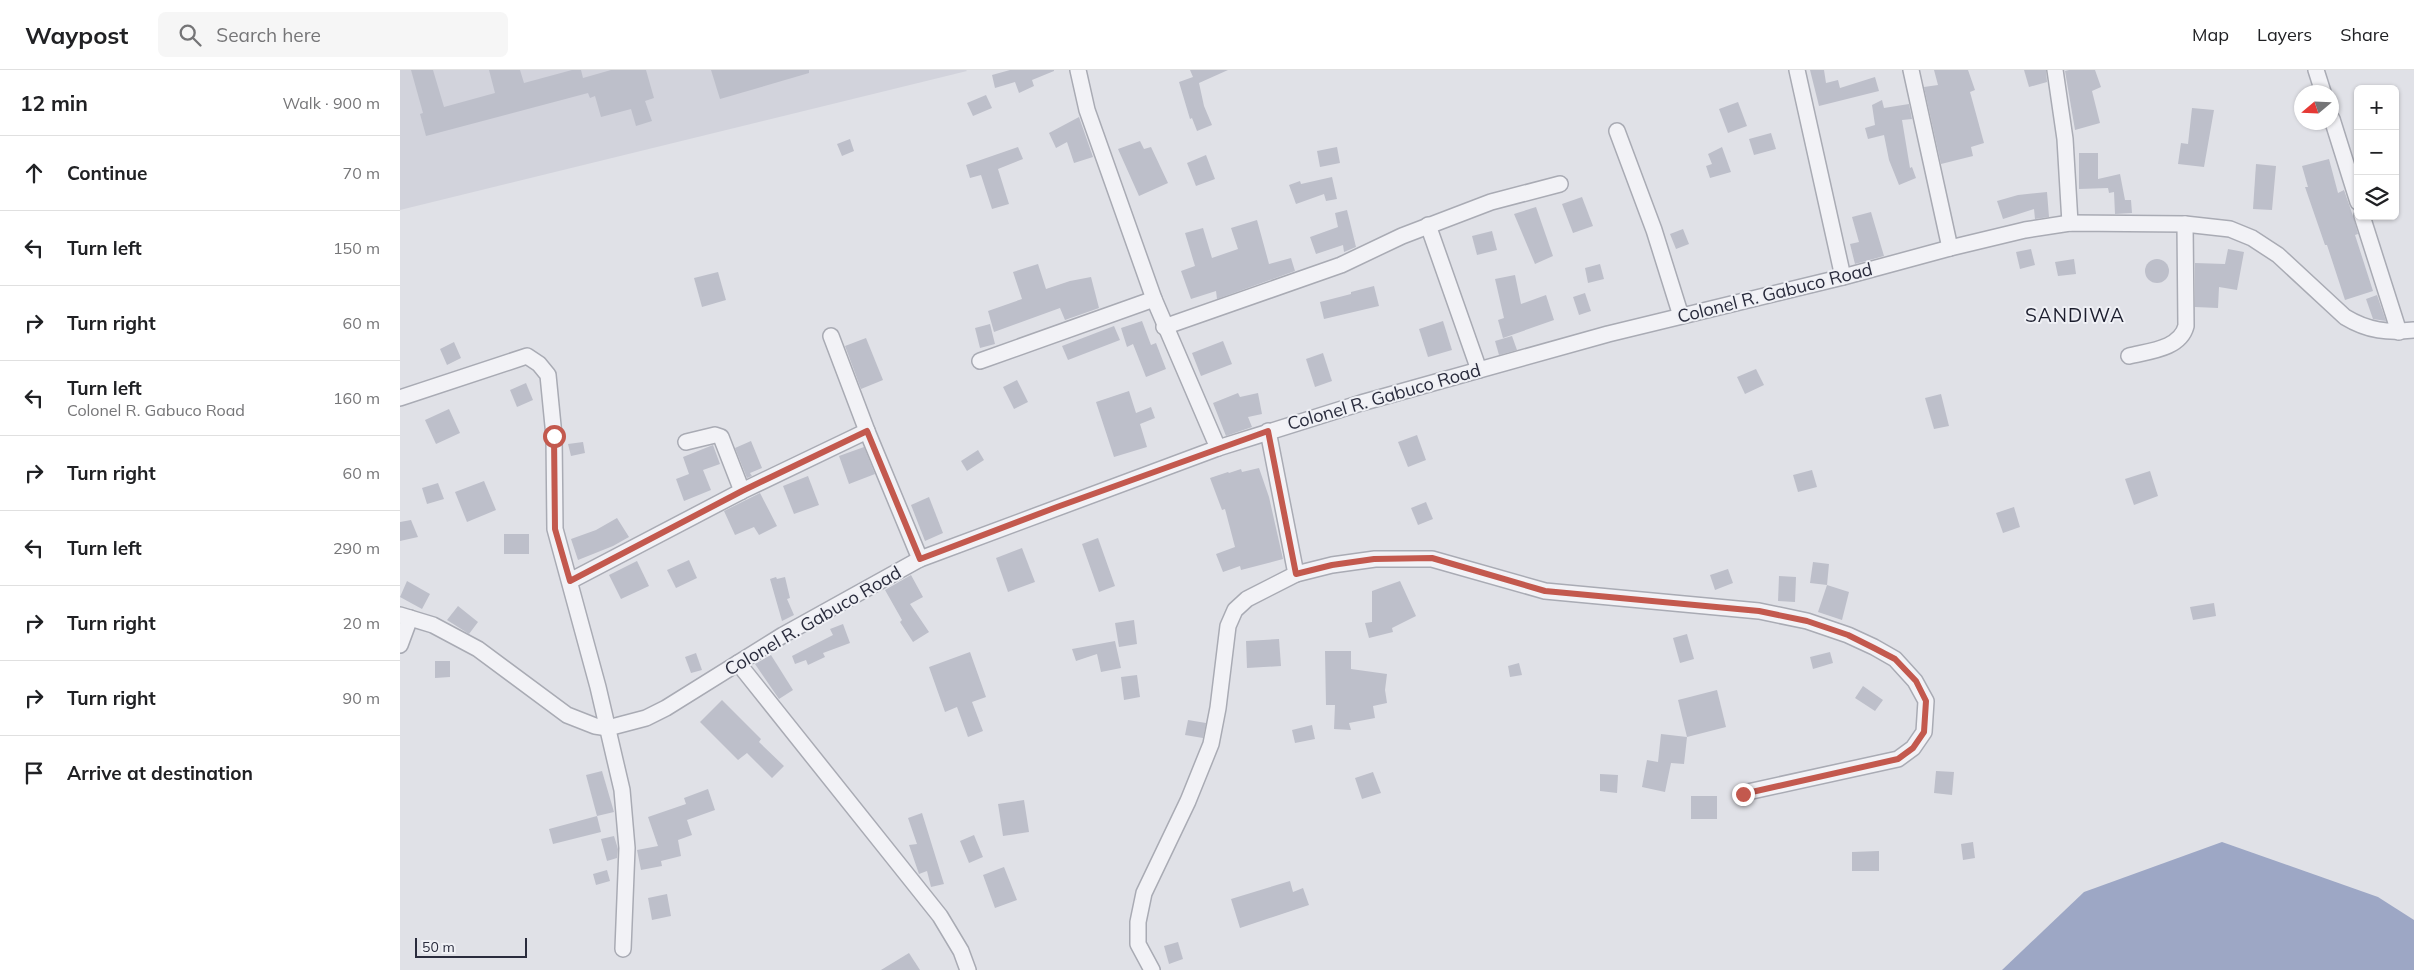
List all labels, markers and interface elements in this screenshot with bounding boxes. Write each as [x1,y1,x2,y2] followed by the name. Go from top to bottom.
[158,12,508,57] search box
[25,20,128,50] text: Waypost
[176,21,204,49] icon: search
[216,23,321,47] text: Search here
[2192,23,2229,46] text: Map
[2257,23,2312,46] text: Layers
[2340,23,2389,46] text: Share
[2294,85,2339,130] north arrow
[2354,85,2399,220] map controls
[2354,85,2399,130] button: +
[20,90,88,116] text: 12 min
[282,93,380,113] text: Walk · 900 m
[2354,130,2399,175] button: −
[20,159,48,187] icon: ahead
[67,161,147,185] text: Continue
[343,163,380,183] text: 70 m
[2354,175,2399,220] button: layers
[20,234,48,262] icon: left
[67,236,142,260] text: Turn left
[333,238,380,258] text: 150 m
[1675,257,1875,328] street label: Colonel R. Gabuco Road
[2025,303,2125,327] district label: SANDIWA
[20,309,48,337] icon: right
[67,311,156,335] text: Turn right
[343,313,380,333] text: 60 m
[1284,358,1483,435] street label: Colonel R. Gabuco Road
[67,376,142,400] text: Turn left
[20,384,48,412] icon: left
[333,388,380,408] text: 160 m
[67,400,245,420] text: Colonel R. Gabuco Road
[543,425,566,448] route start
[20,459,48,487] icon: right
[67,461,156,485] text: Turn right
[343,463,380,483] text: 60 m
[20,534,48,562] icon: left
[67,536,142,560] text: Turn left
[333,538,380,558] text: 290 m
[720,561,905,681] street label: Colonel R. Gabuco Road
[20,609,48,637] icon: right
[67,611,156,635] text: Turn right
[343,613,380,633] text: 20 m
[20,684,48,712] icon: right
[67,686,156,710] text: Turn right
[343,688,380,708] text: 90 m
[20,759,48,787] icon: arrive
[67,761,253,785] text: Arrive at destination
[1732,783,1755,806] route end
[415,935,528,958] scale bar
[422,938,455,956] text: 50 m

